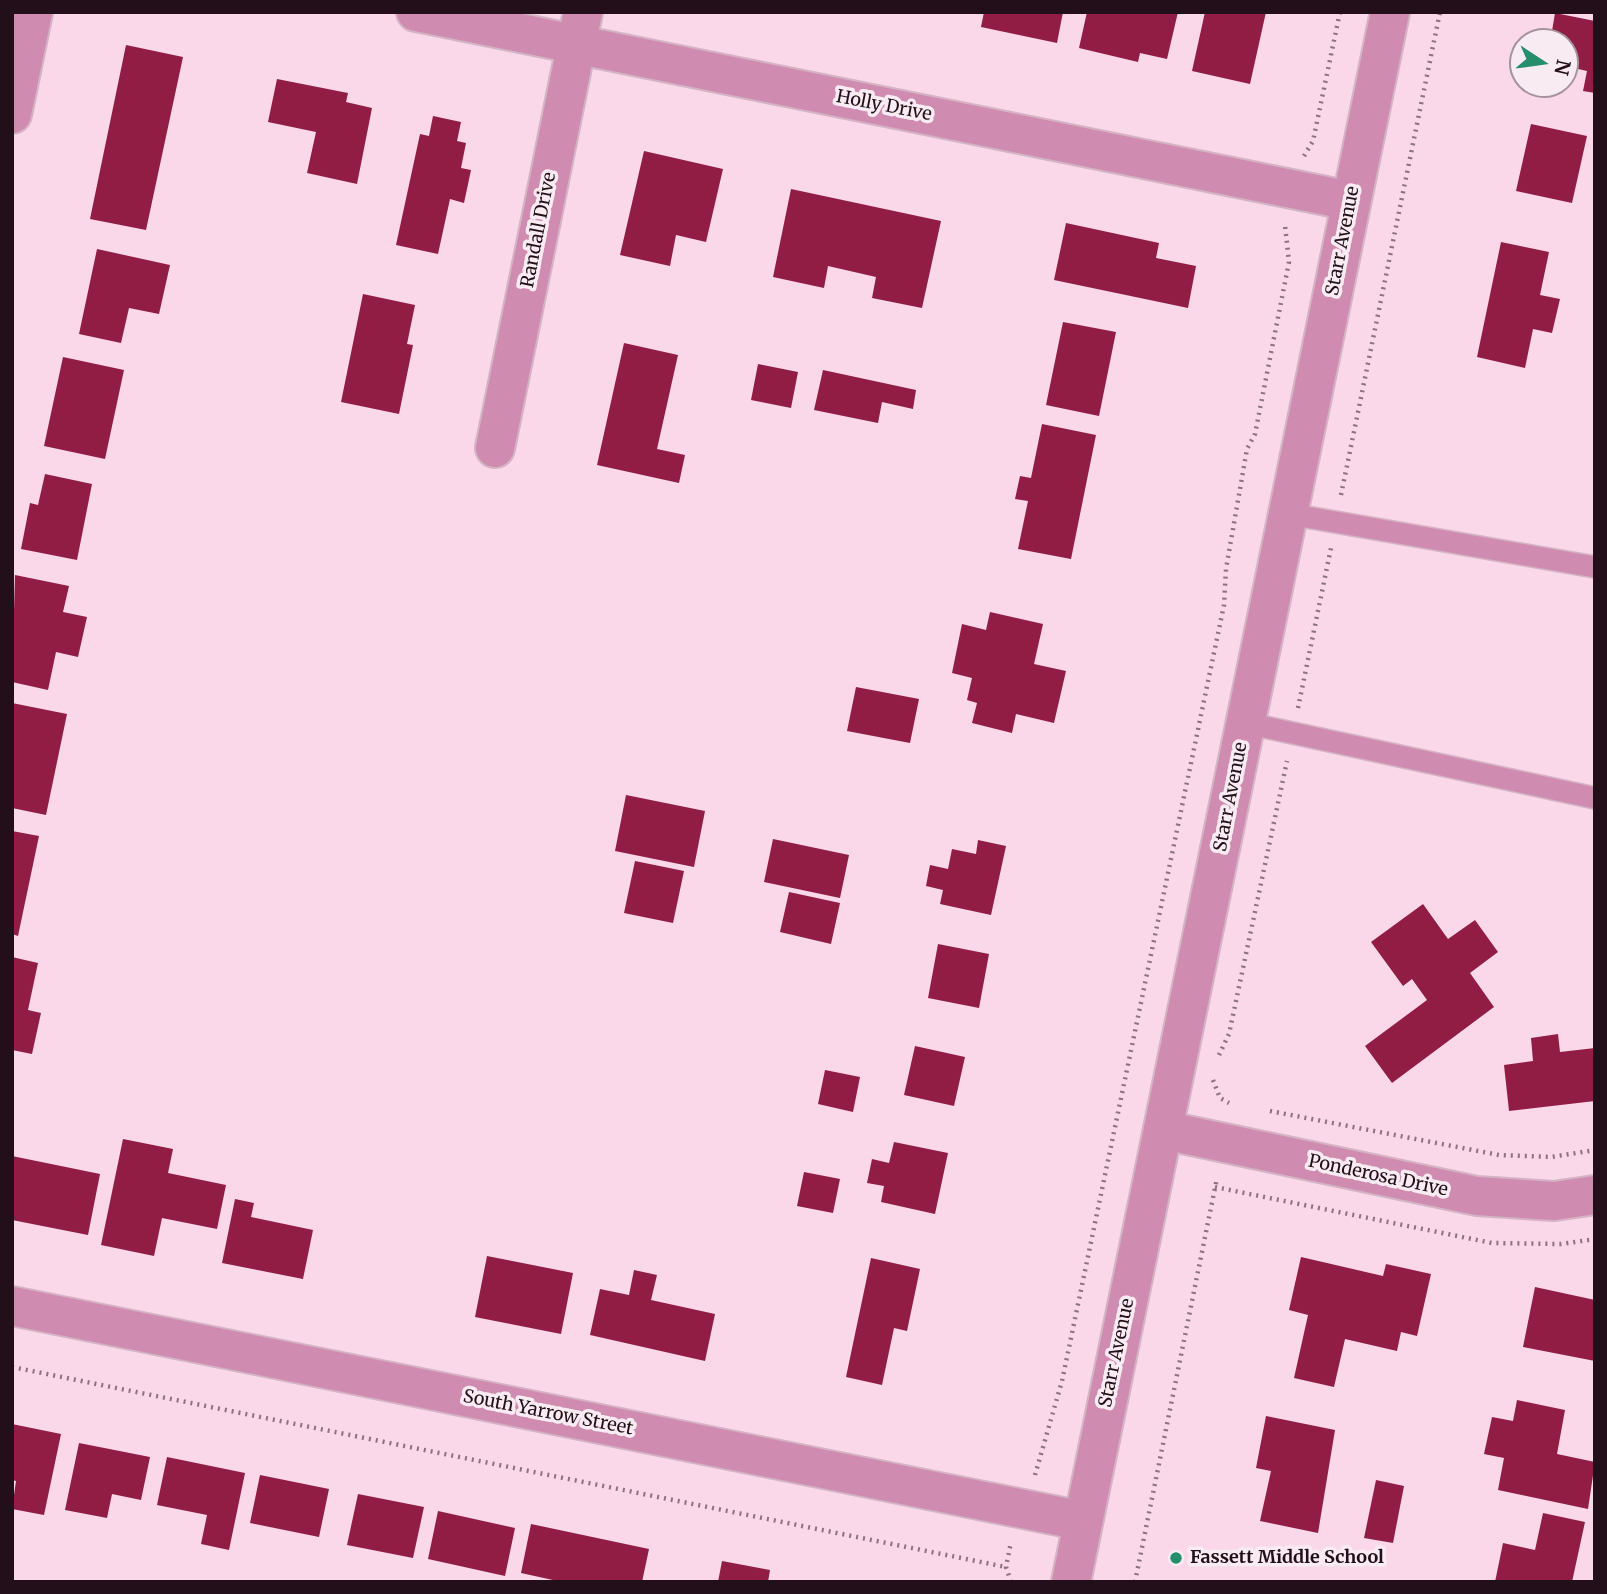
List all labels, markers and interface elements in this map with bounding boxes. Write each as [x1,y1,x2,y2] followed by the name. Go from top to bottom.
[1509,28,1579,98] north arrow
[1549,57,1576,77] text: N
[834,86,934,126] street label: Holly Drive
[517,170,561,290] street label: Randall Drive
[1322,184,1364,298] street label: Starr Avenue
[1210,740,1252,854] street label: Starr Avenue
[1306,1151,1450,1201] street label: Ponderosa Drive
[1095,1296,1139,1410] street label: Starr Avenue
[461,1386,635,1440] street label: South Yarrow Street
[1190,1547,1384,1569] place label: Fassett Middle School
[1168,1550,1184,1566] marker: Fassett Middle School

